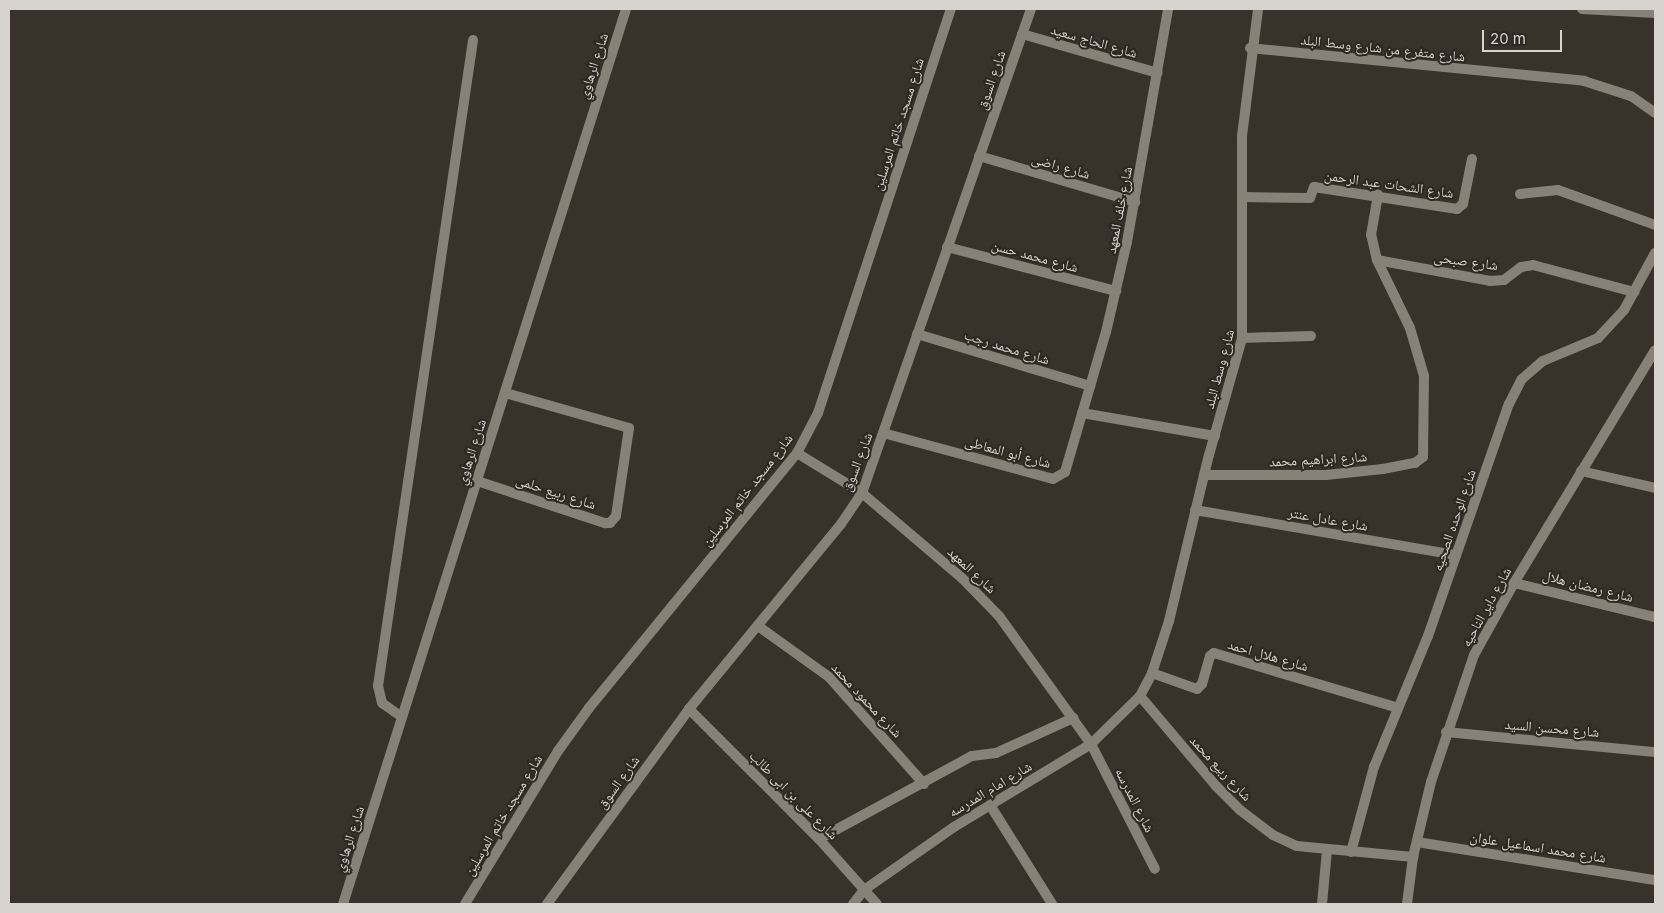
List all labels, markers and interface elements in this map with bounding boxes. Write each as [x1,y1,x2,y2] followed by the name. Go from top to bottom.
[1484,20,1564,52] scale bar
[1049,21,1139,61] street label: شارع الحاج سعيد
[1490,29,1526,48] text: 20 m
[574,31,612,101] street label: شارع الرهاوي
[1300,31,1466,65] street label: شارع متفرع من شارع وسط البلد
[973,48,1009,112] street label: شارع السوق
[869,56,927,192] street label: شارع مسجد خاتم المرسلين
[1030,150,1092,182] street label: شارع راضى
[1102,165,1136,255] street label: شارع خلف المعهد
[1323,167,1455,201] street label: شارع الشحات عبد الرحمن
[990,236,1080,276] street label: شارع محمد حسن
[1433,248,1499,274] street label: شارع صبحى
[962,326,1052,368] street label: شارع محمد رجب
[1200,327,1238,411] street label: شارع وسط البلد
[452,417,490,487] street label: شارع الرهاوي
[698,430,796,550] street label: شارع مسجد خاتم المرسلين
[838,430,876,494] street label: شارع السوق
[963,432,1053,472] street label: شارع أبو المعاطى
[1268,448,1368,470] street label: شارع ابراهيم محمد
[1429,467,1479,573] street label: شارع الوحده الصحيه
[514,471,598,513] street label: شارع ربيع حلمى
[1287,504,1369,534] street label: شارع عادل عنتر
[944,543,1000,597] street label: شارع المعهد
[1457,564,1515,650] street label: شارع داير الناحيه
[1541,567,1635,605] street label: شارع رمضان هلال
[1226,635,1310,675] street label: شارع هلال احمد
[828,659,906,741] street label: شارع محمود محمد
[1504,715,1600,741] street label: شارع محسن السيد
[1186,732,1256,804] street label: شارع ربيع محمد
[746,747,842,843] street label: شارع على بن ابى طالب
[460,751,546,879] street label: شارع مسجد خاتم المرسلين
[593,752,643,812] street label: شارع السوق
[945,758,1035,820] street label: شارع امام المدرسه
[1112,765,1158,835] street label: شارع المدرسه
[330,804,368,874] street label: شارع الرهاوي
[1469,828,1607,866] street label: شارع محمد اسماعيل علوان

